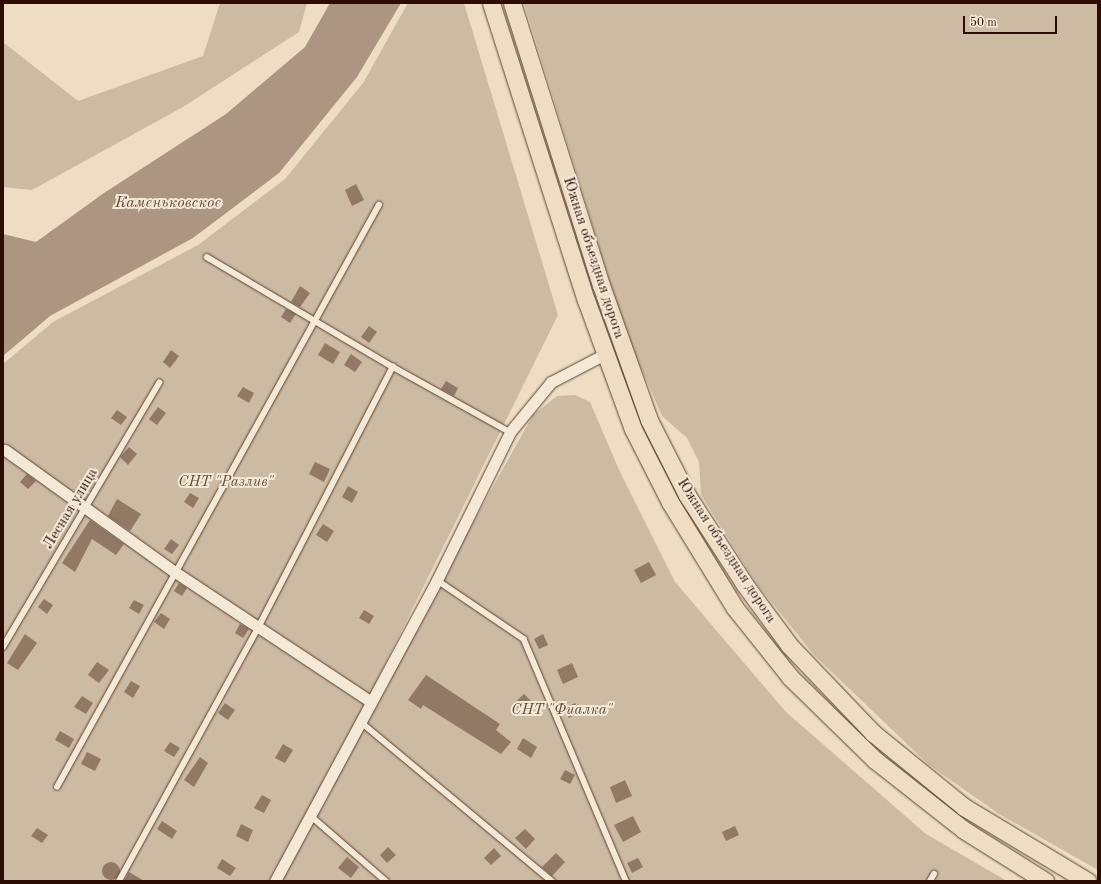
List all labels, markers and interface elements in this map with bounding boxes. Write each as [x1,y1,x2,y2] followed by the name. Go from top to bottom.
[965,8,1059,34] scale bar
[970,17,997,29] text: 50 m
[558,175,628,341] street label: Южная объездная дорога
[115,193,221,213] water label: Каменьковское
[40,465,102,553] street label: Лесная улица
[178,474,274,492] park label: СНТ "Разлив"
[672,475,780,627] street label: Южная объездная дорога
[511,702,613,720] park label: СНТ "Фиалка"

